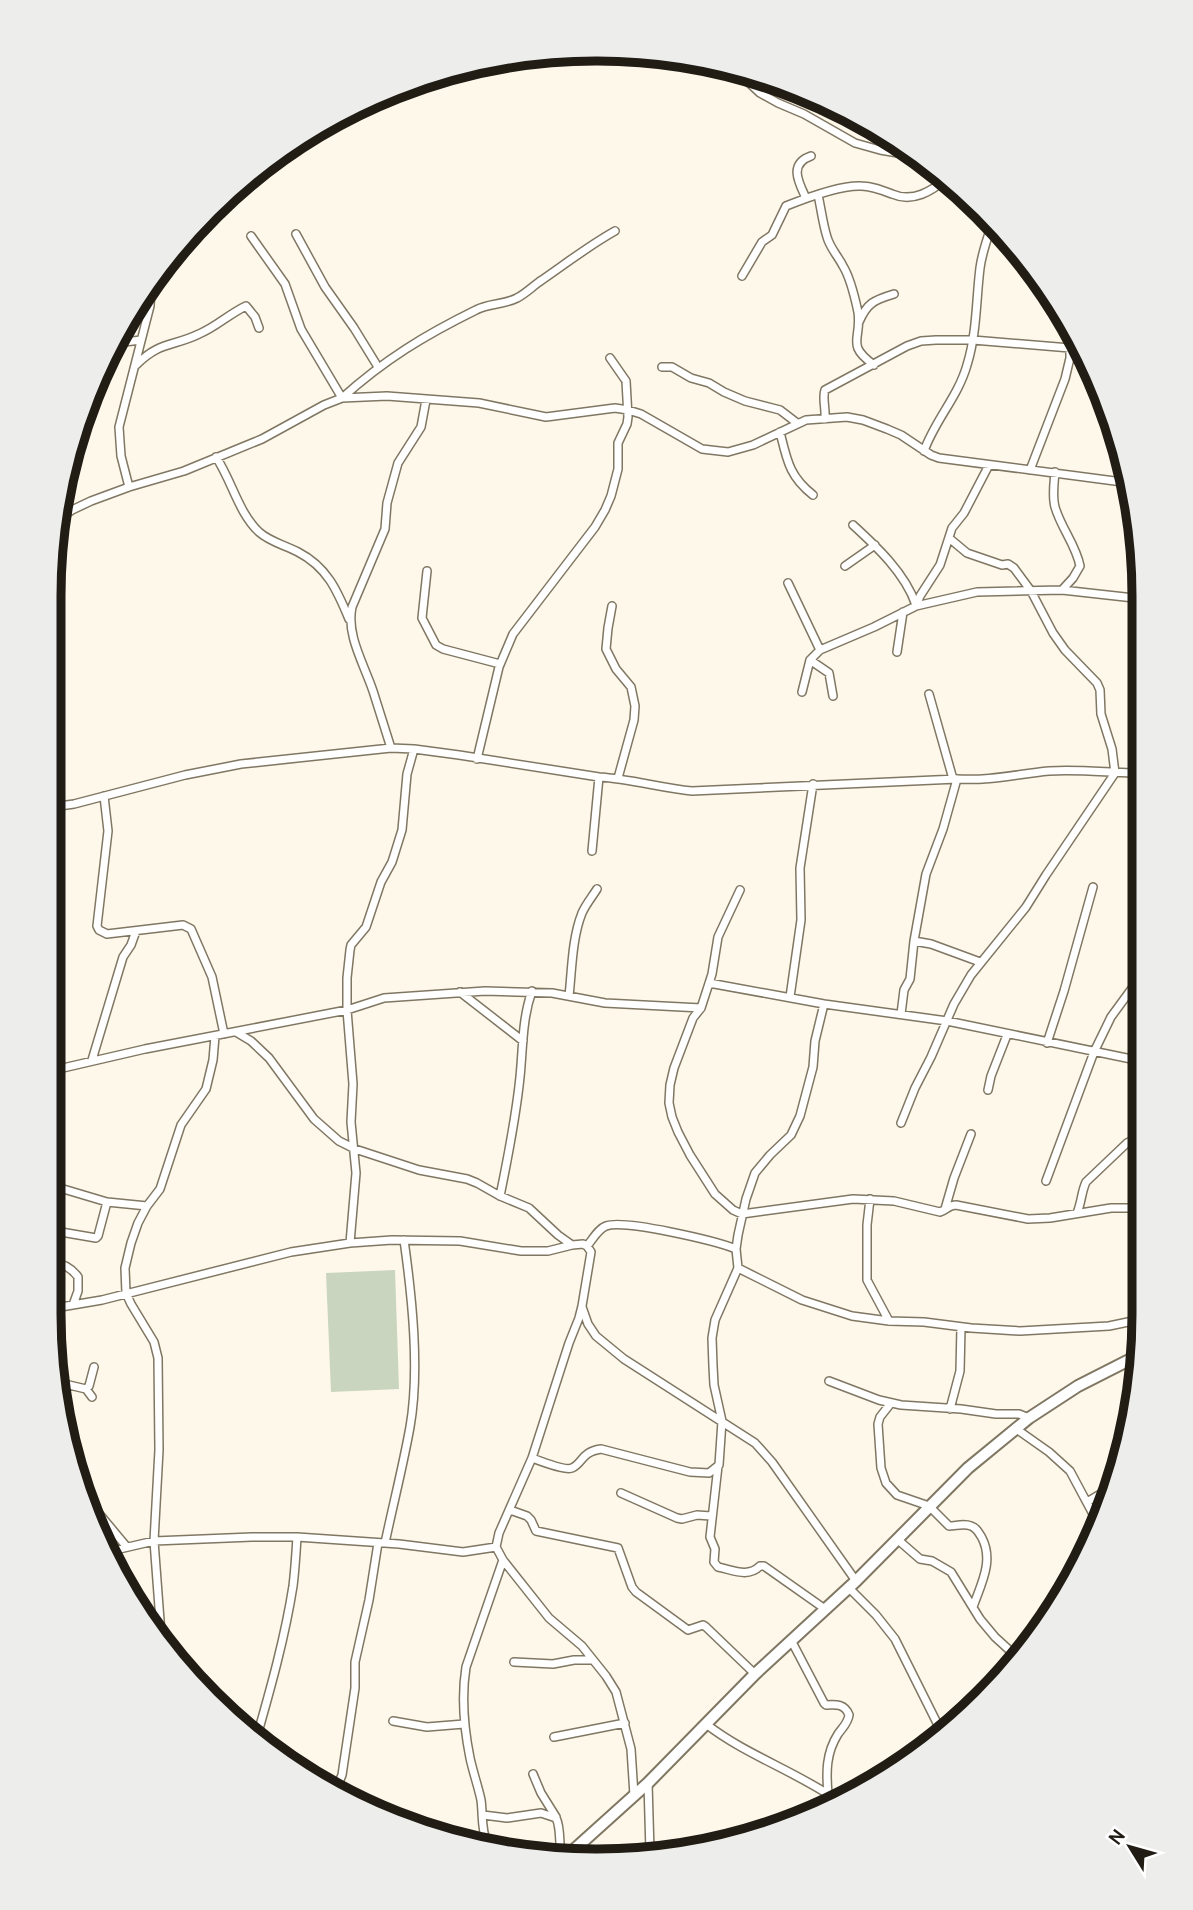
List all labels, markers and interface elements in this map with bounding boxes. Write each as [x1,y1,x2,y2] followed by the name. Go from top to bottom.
[1095,1812,1165,1882] north arrow
[1104,1825,1130,1849] text: N

